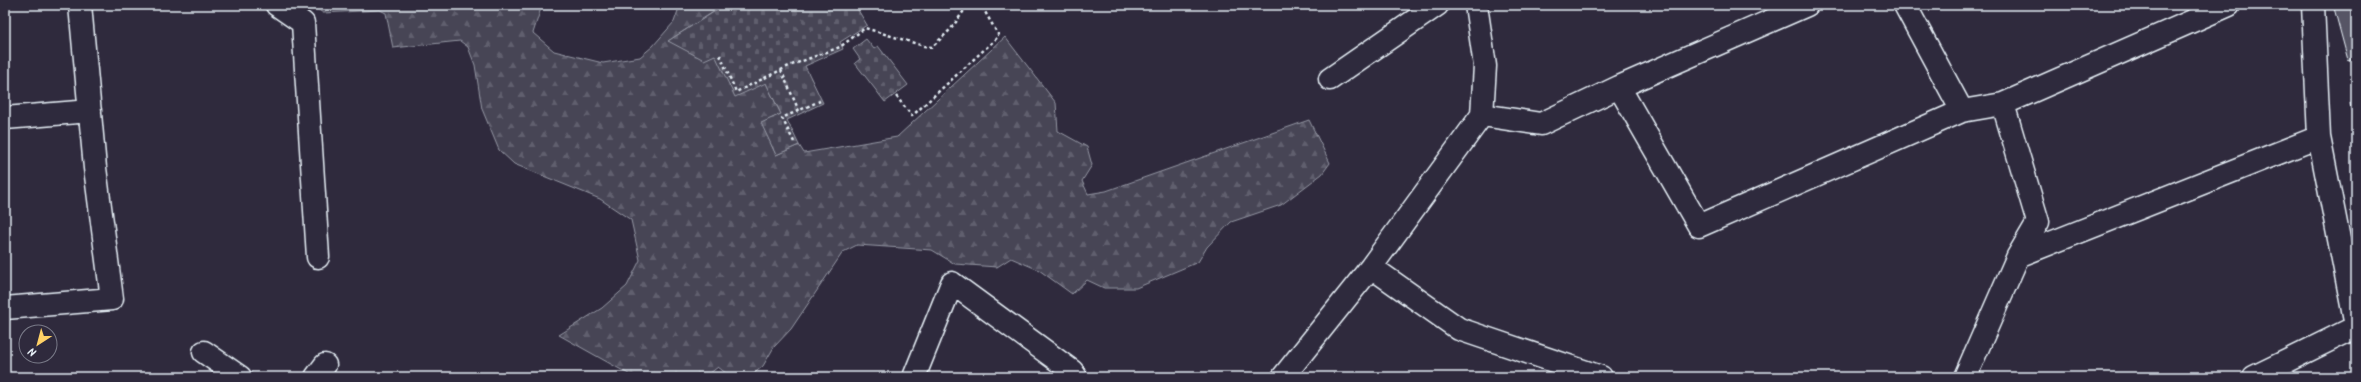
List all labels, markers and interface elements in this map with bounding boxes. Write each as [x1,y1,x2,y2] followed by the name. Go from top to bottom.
[18,324,58,364] north arrow
[25,342,41,361] text: N

